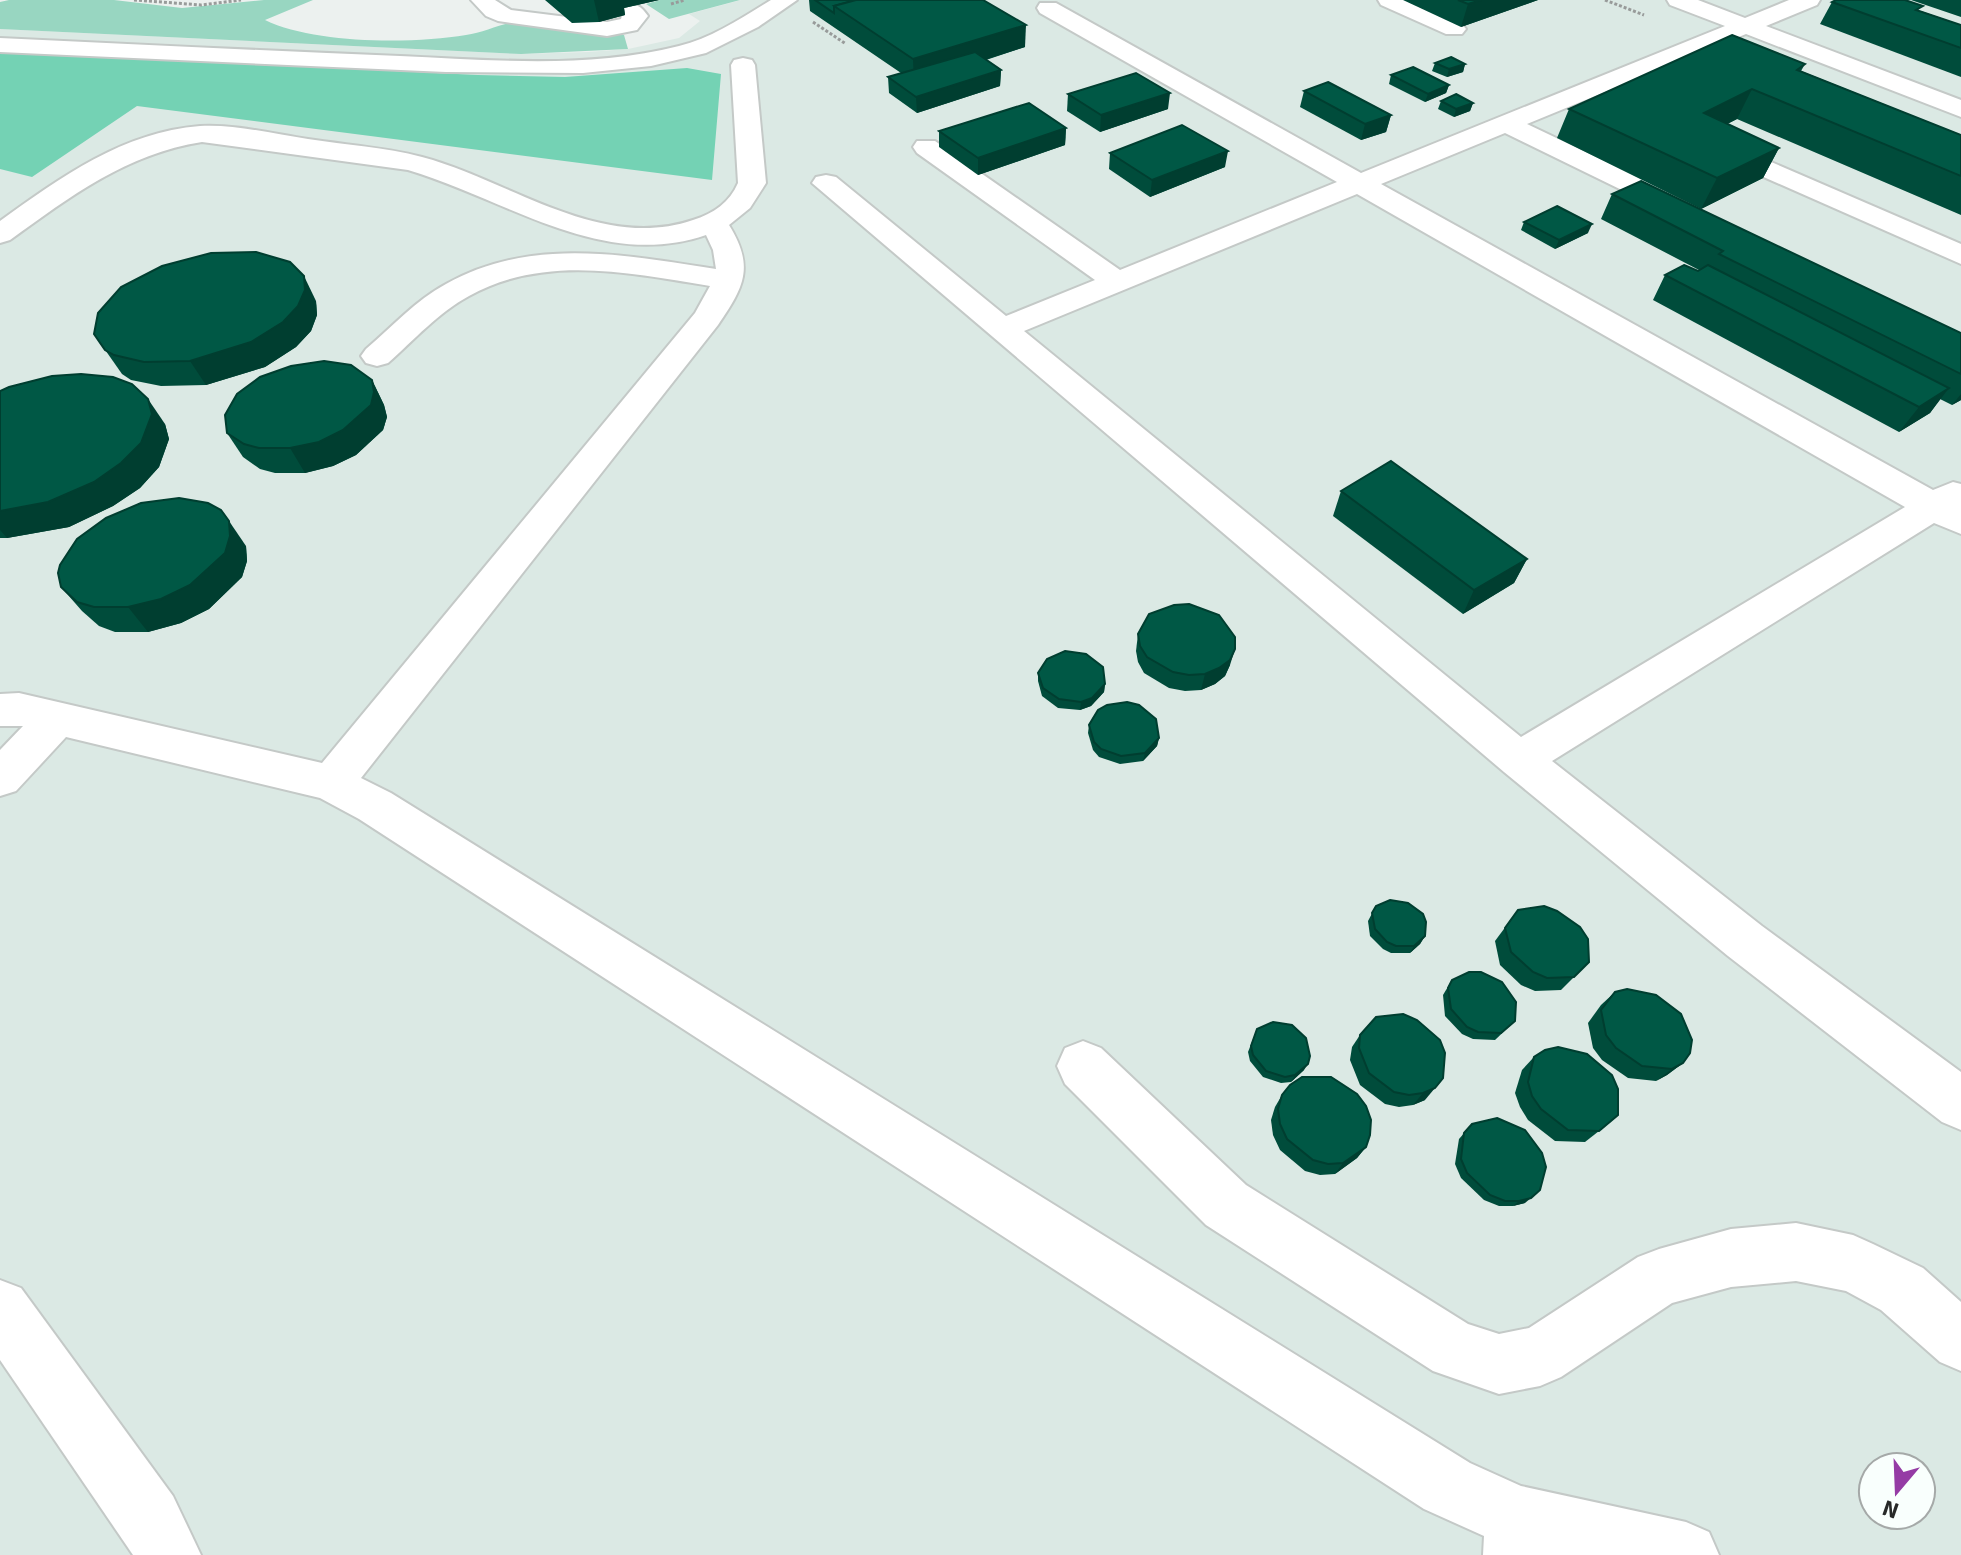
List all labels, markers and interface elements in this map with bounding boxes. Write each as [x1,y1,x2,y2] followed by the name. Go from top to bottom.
[1857,1451,1937,1531] north arrow
[1879,1494,1902,1525] text: N

